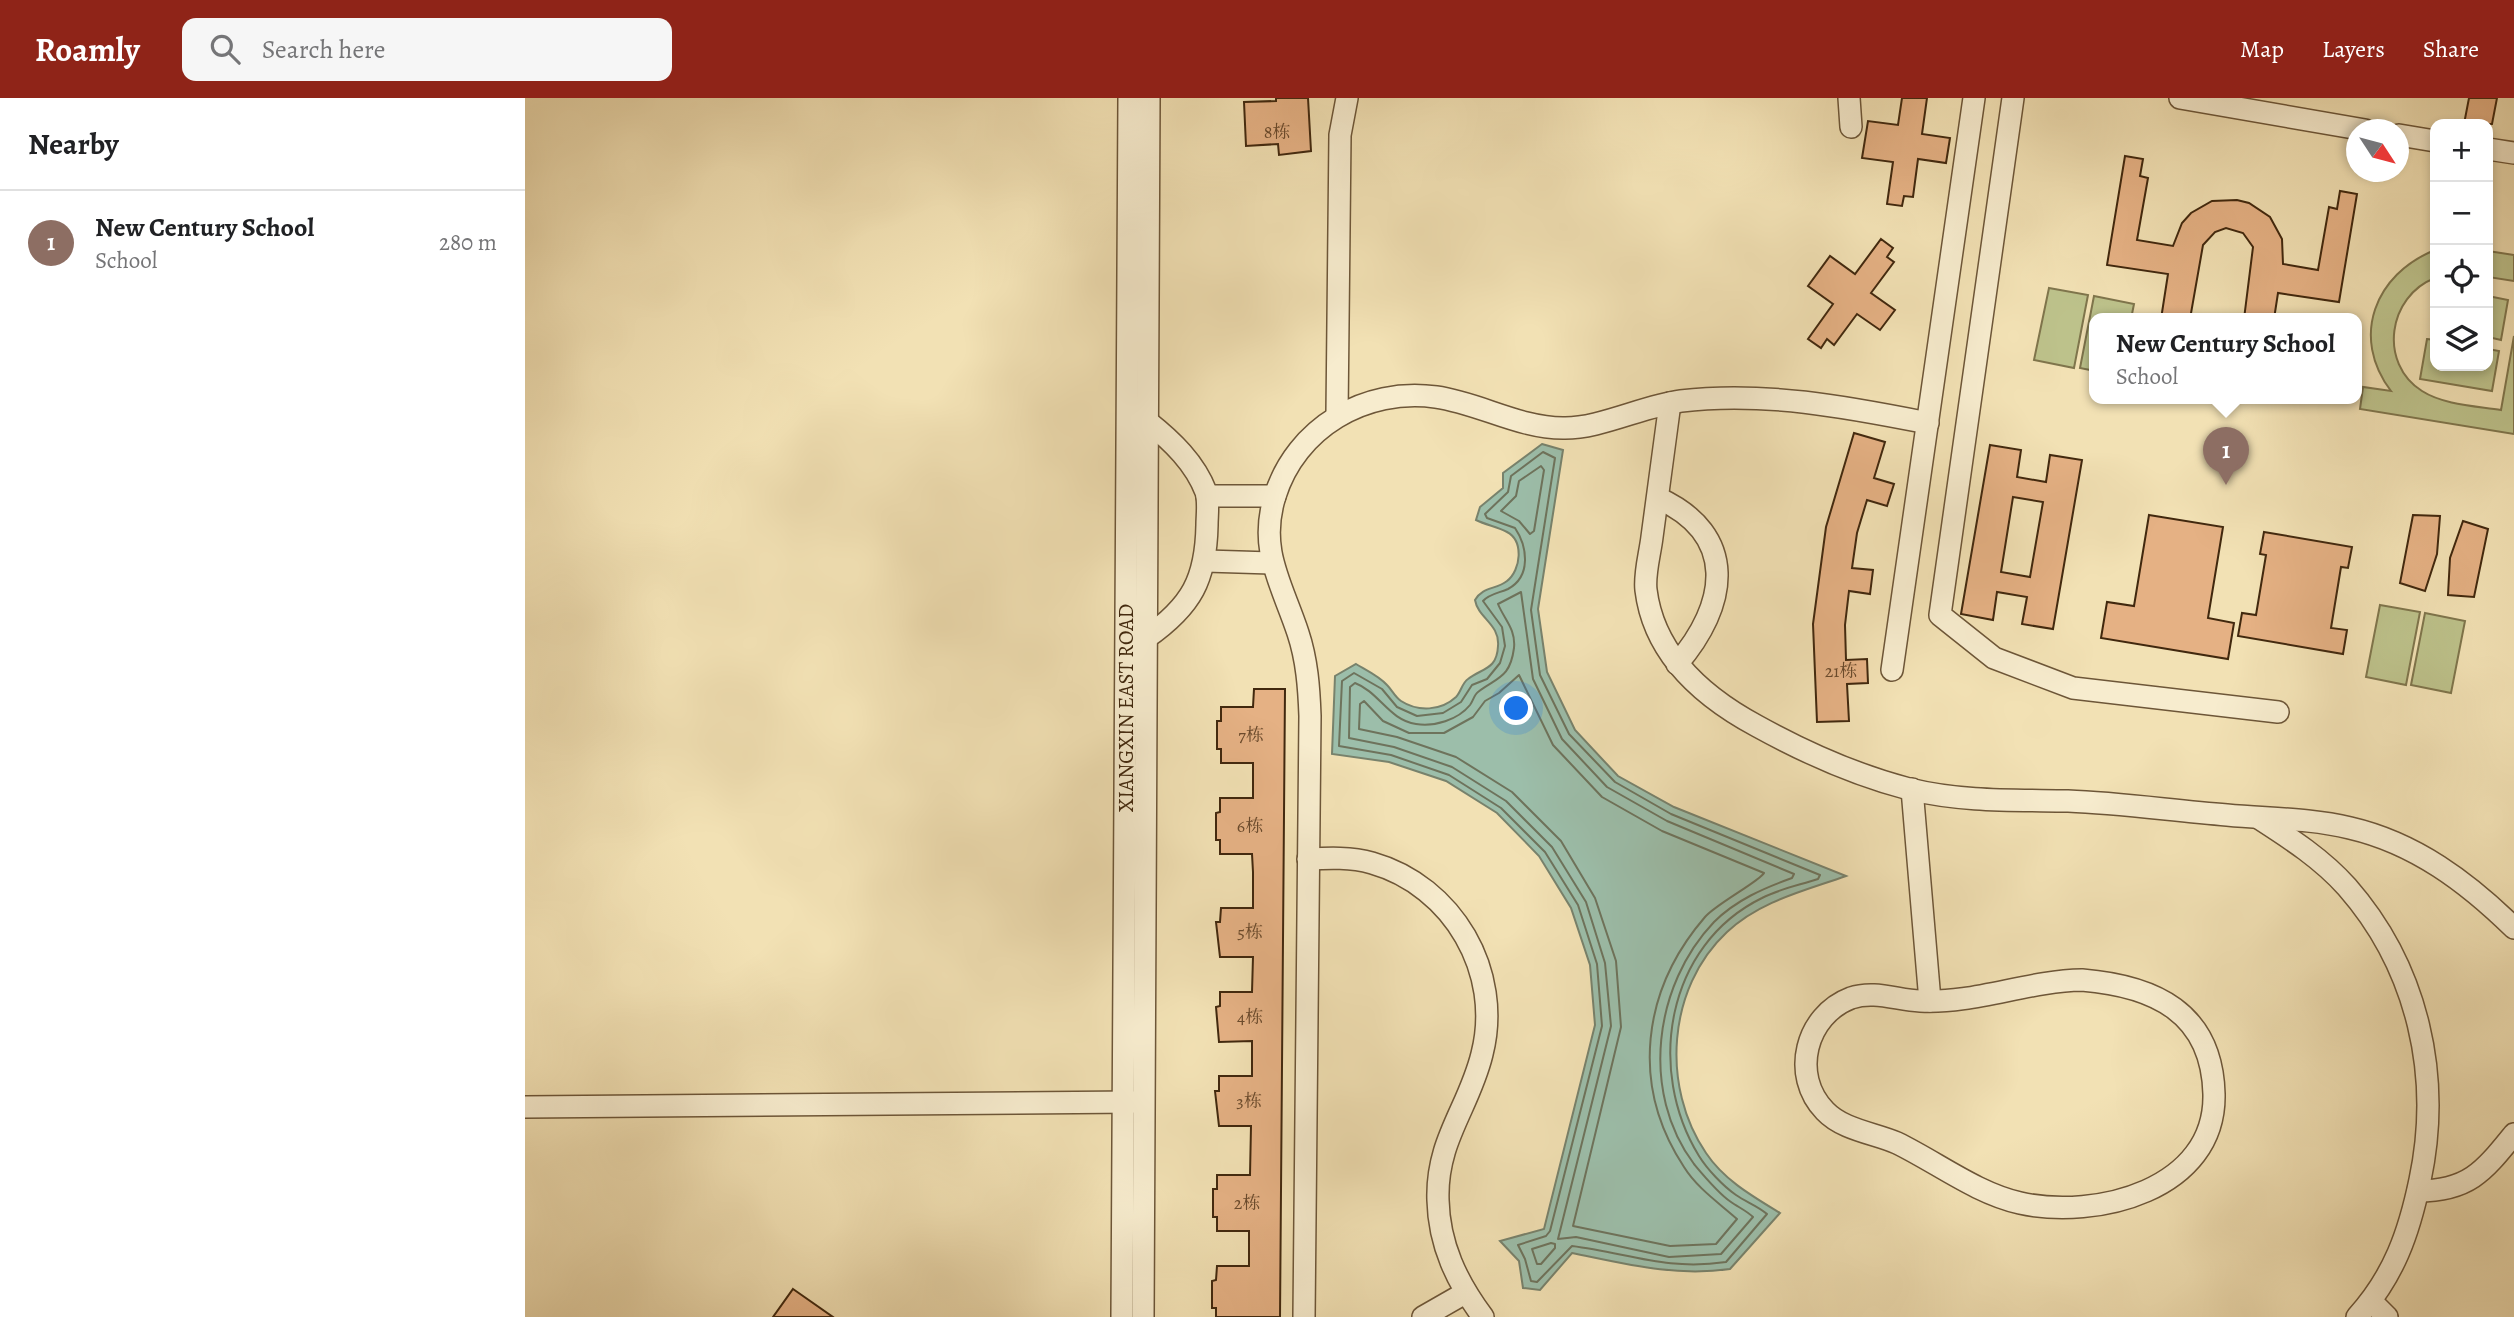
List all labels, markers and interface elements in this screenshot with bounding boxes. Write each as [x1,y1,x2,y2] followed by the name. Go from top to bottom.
[182,18,672,81] search box
[35,27,140,72] text: Roamly
[206,30,244,68] icon: search
[262,32,385,67] text: Search here
[2240,33,2284,65] text: Map
[2322,33,2385,65] text: Layers
[2423,33,2479,65] text: Share
[2346,119,2409,182] north arrow
[2430,119,2493,371] map controls
[2430,119,2493,182] button: +
[1264,120,1290,144] house number: 8栋
[28,124,119,164] text: Nearby
[2430,182,2493,245] button: −
[95,210,314,245] text: New Century School
[47,227,55,258] text: 1
[439,227,497,258] text: 280 m
[95,245,157,276] text: School
[2430,245,2493,308] button: locate
[2430,308,2493,371] button: layers
[2089,313,2362,404] popup
[2116,326,2335,361] text: New Century School
[2116,361,2178,392] text: School
[2203,427,2249,485] pin: 1
[1112,604,1140,812] street label: XIANGXIN EAST ROAD
[1825,659,1857,683] house number: 21栋
[1499,691,1533,725] your location
[1238,723,1264,747] house number: 7栋
[1237,814,1263,838] house number: 6栋
[1237,920,1263,944] house number: 5栋
[1237,1005,1263,1029] house number: 4栋
[1236,1089,1262,1113] house number: 3栋
[1234,1191,1260,1215] house number: 2栋

